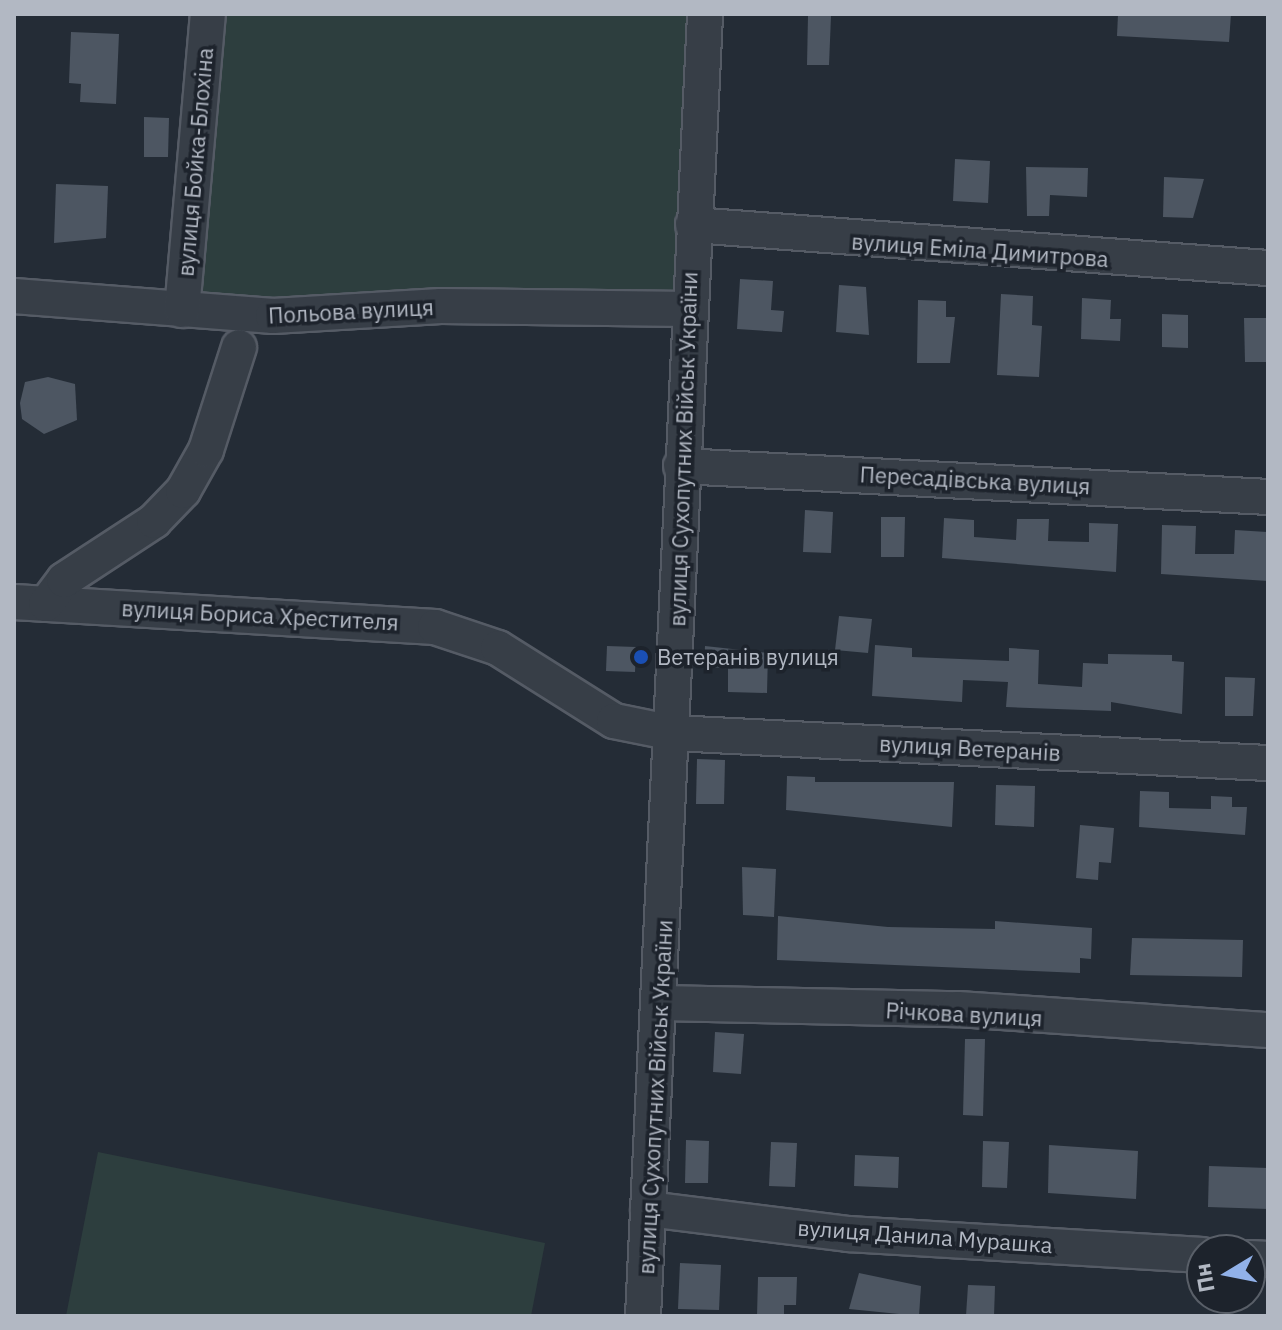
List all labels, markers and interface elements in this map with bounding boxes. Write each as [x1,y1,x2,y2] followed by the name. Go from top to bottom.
[172,47,218,277] street label: вулиця Бойка-Блохіна
[850,228,1110,272] street label: вулиця Еміла Димитрова
[664,271,702,627] street label: вулиця Сухопутних Військ України
[268,293,434,329] street label: Польова вулиця
[859,461,1091,499] street label: Пересадівська вулиця
[121,595,399,635] street label: вулиця Бориса Хрестителя
[657,644,839,670] place label: Ветеранів вулиця
[632,648,650,666] marker: Ветеранів вулиця
[879,730,1061,766] street label: вулиця Ветеранів
[633,919,677,1275] street label: вулиця Сухопутних Військ України
[885,997,1043,1031] street label: Річкова вулиця
[797,1214,1053,1258] street label: вулиця Данила Мурашка
[1186,1234,1266,1314] north arrow
[1187,1261,1221,1295] text: Пн

